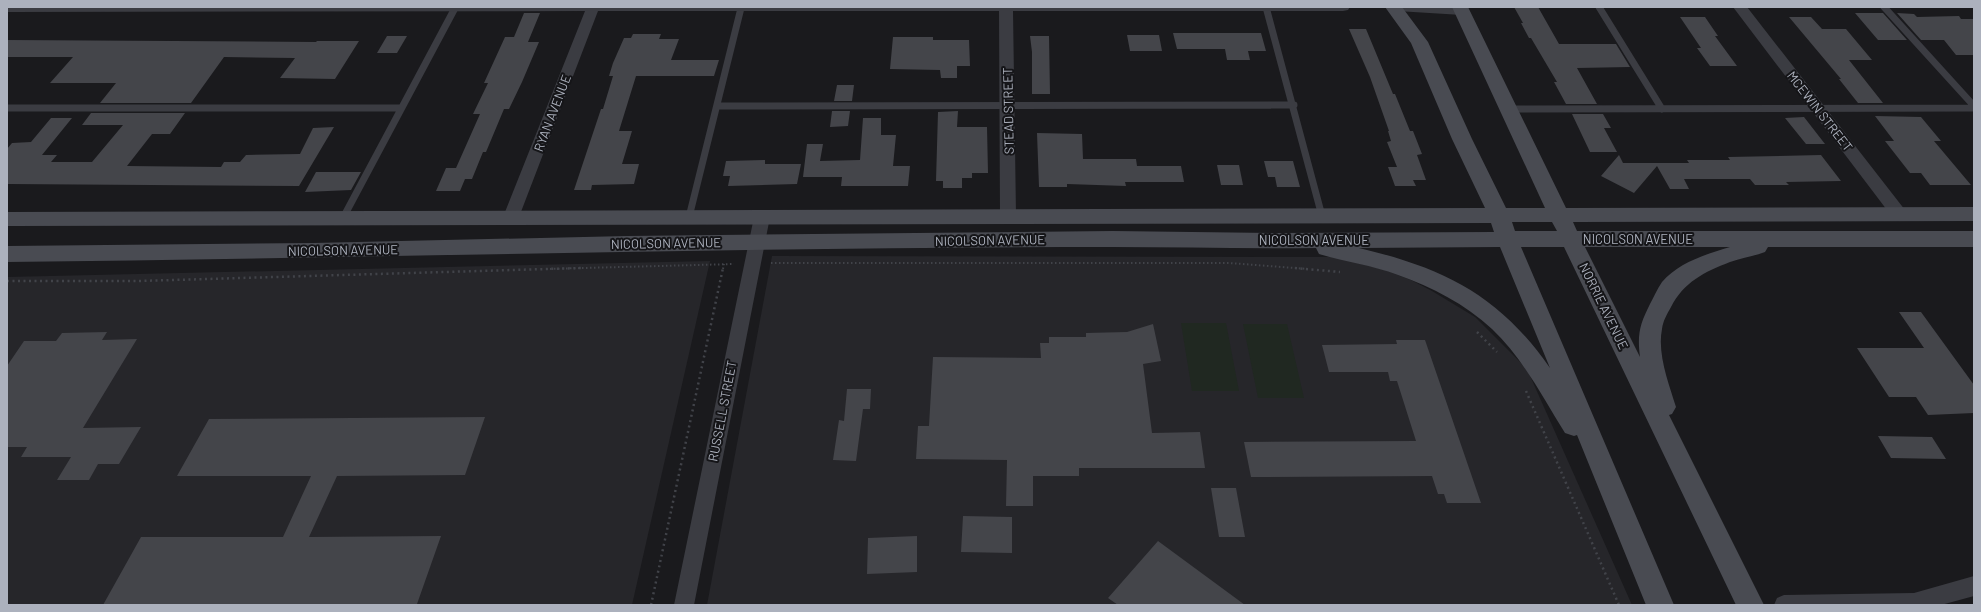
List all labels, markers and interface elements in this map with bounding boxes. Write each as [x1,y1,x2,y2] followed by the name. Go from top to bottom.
[999,67,1017,155] street label: STEAD STREET
[1784,68,1856,154] street label: MCEWIN STREET
[530,72,574,154] street label: RYAN AVENUE
[935,231,1045,249] street label: NICOLSON AVENUE
[1583,231,1693,247] street label: NICOLSON AVENUE
[1259,232,1369,248] street label: NICOLSON AVENUE
[611,234,721,252] street label: NICOLSON AVENUE
[288,241,398,259] street label: NICOLSON AVENUE
[1576,260,1632,352] street label: NORRIE AVENUE
[704,359,740,463] street label: RUSSELL STREET

